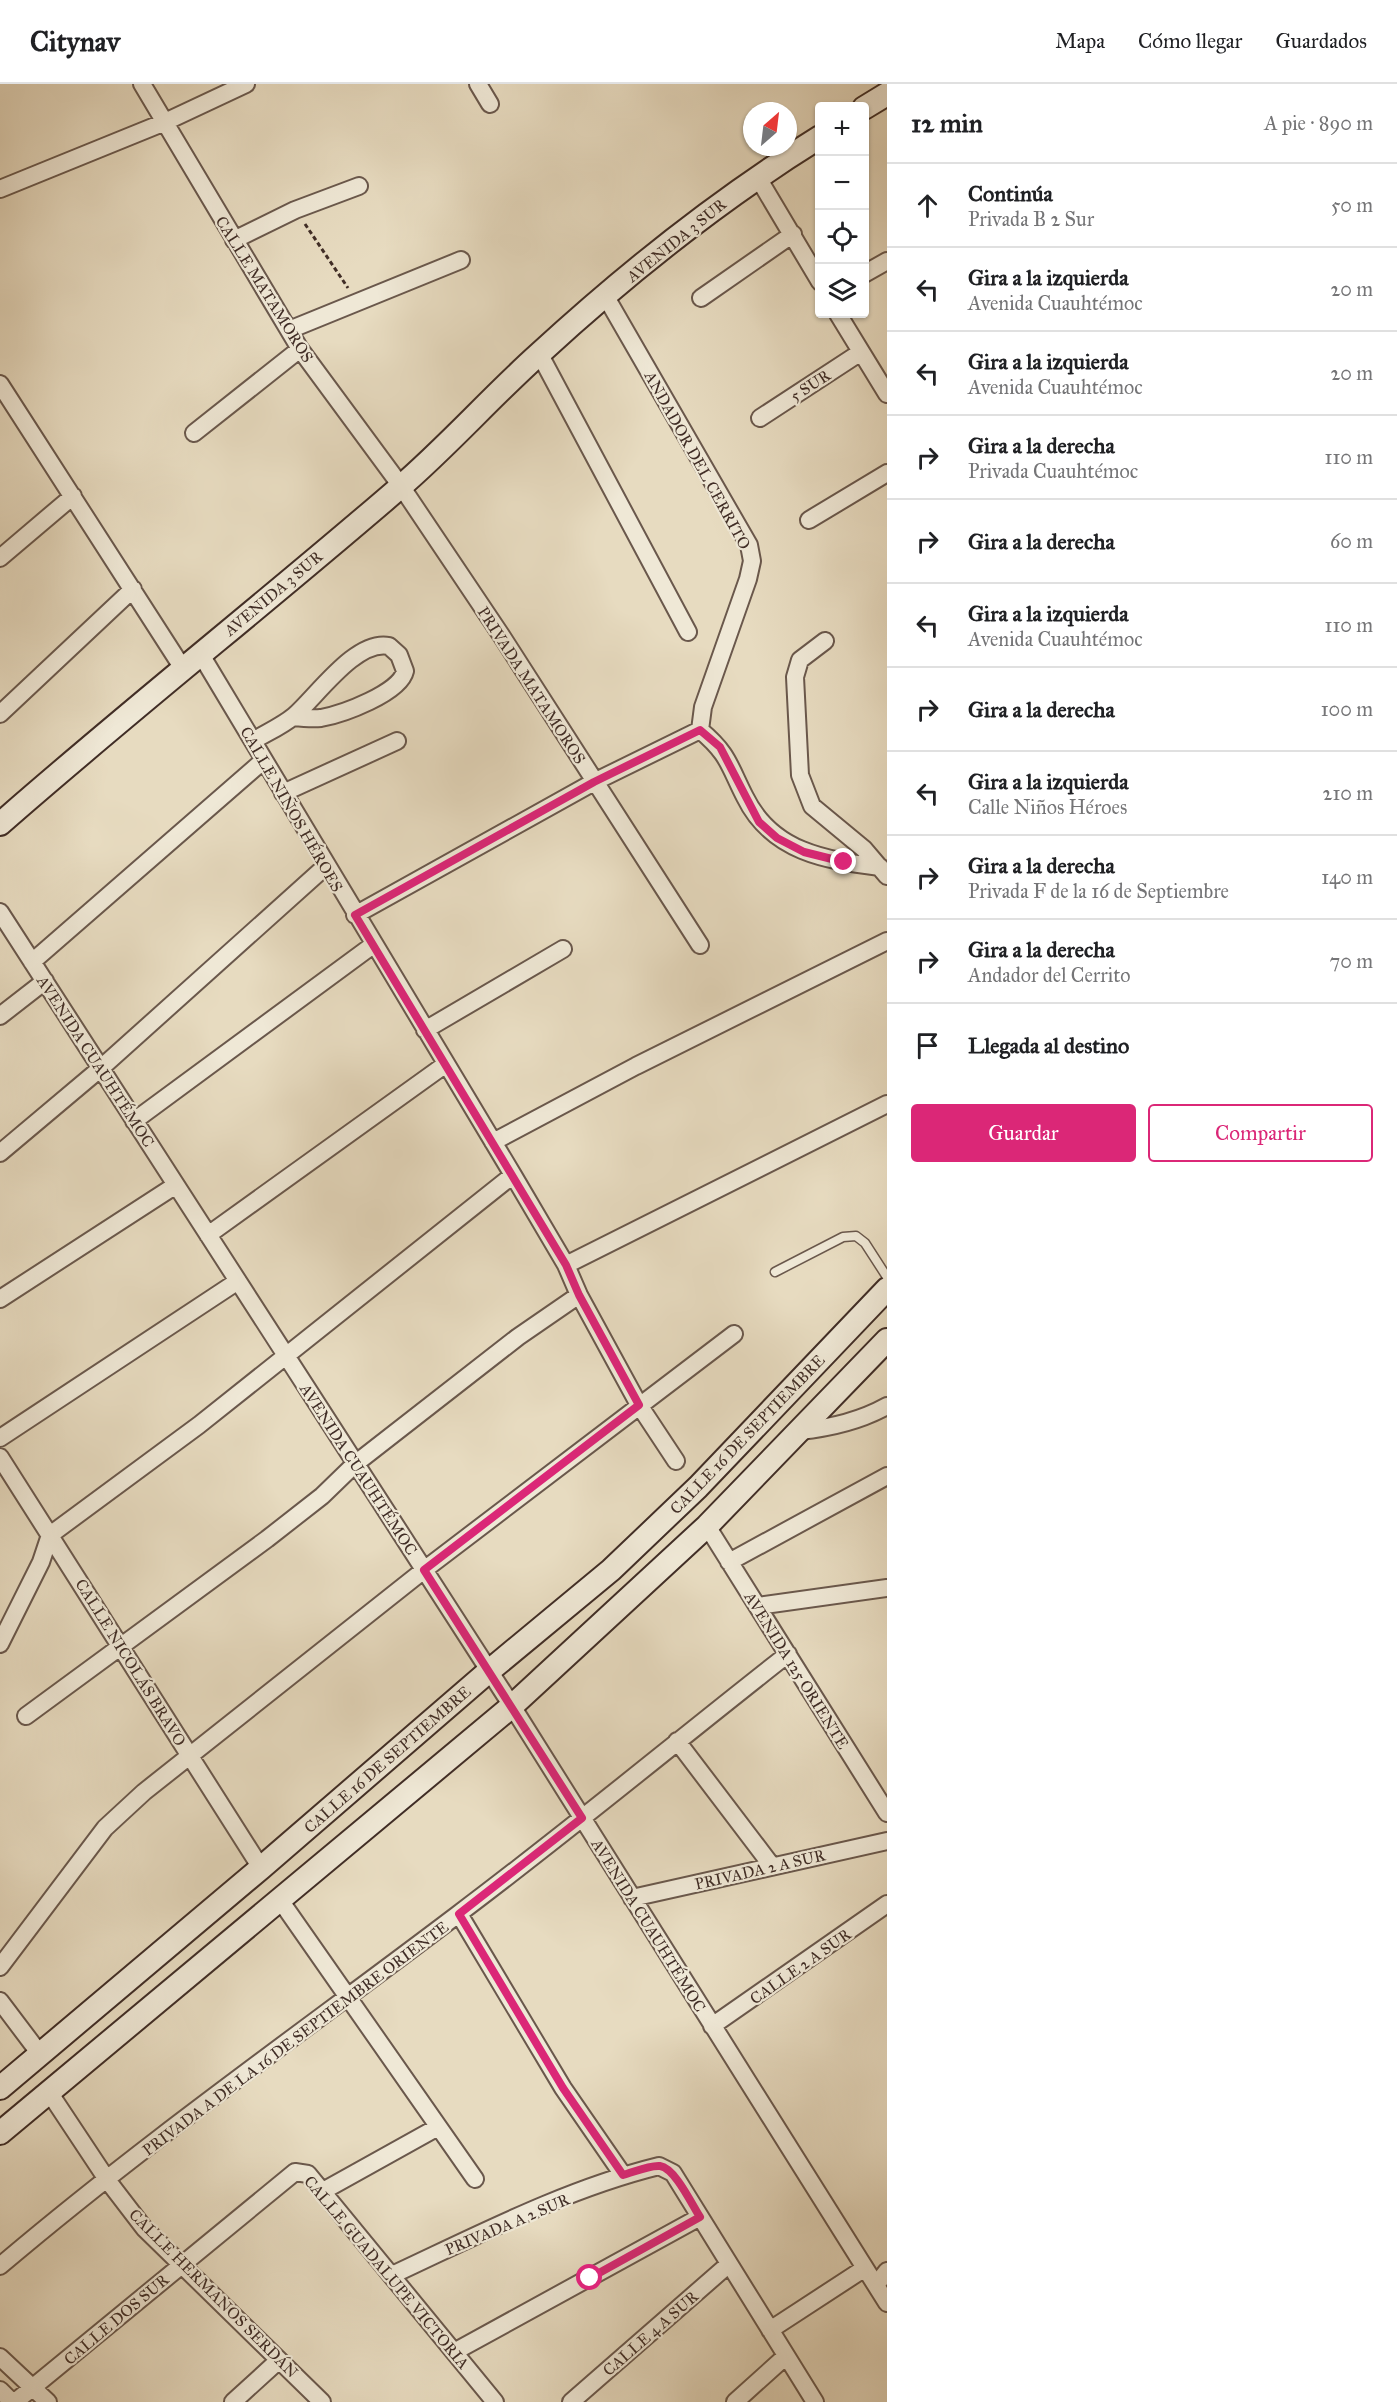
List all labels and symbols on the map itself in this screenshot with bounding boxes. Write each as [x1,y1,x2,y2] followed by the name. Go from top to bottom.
[743,102,797,156] north arrow
[622,194,730,287] street label: AVENIDA 3 SUR
[212,212,317,366] street label: CALLE MATAMOROS
[787,365,835,405] street label: 5 SUR
[640,367,755,553] street label: ANDADOR DEL CERRITO
[220,546,327,641] street label: AVENIDA 3 SUR
[474,603,590,767] street label: PRIVADA MATAMOROS
[236,722,348,895] street label: CALLE NIÑOS HÉROES
[830,848,856,874] route end
[32,970,160,1151] street label: AVENIDA CUAUHTÉMOC
[666,1351,829,1518] street label: CALLE 16 DE SEPTIEMBRE
[295,1378,423,1559] street label: AVENIDA CUAUHTÉMOC
[71,1575,191,1749] street label: CALLE NICOLÁS BRAVO
[740,1587,853,1752] street label: AVENIDA 125 ORIENTE
[300,1682,475,1837] street label: CALLE 16 DE SEPTIEMBRE
[587,1833,711,2015] street label: AVENIDA CUAUHTÉMOC
[693,1845,828,1894] street label: PRIVADA 2 A SUR
[139,1917,452,2160] street label: PRIVADA A DE LA 16 DE SEPTIEMBRE ORIENTE
[746,1924,855,2008] street label: CALLE 2 A SUR
[300,2172,473,2373] street label: CALLE GUADALUPE VICTORIA
[442,2189,573,2259] street label: PRIVADA A 2 SUR
[125,2204,303,2382] street label: CALLE HERMANOS SERDÁN
[576,2264,602,2290] route start
[60,2270,173,2369] street label: CALLE DOS SUR
[599,2286,702,2380] street label: CALLE 4 A SUR

